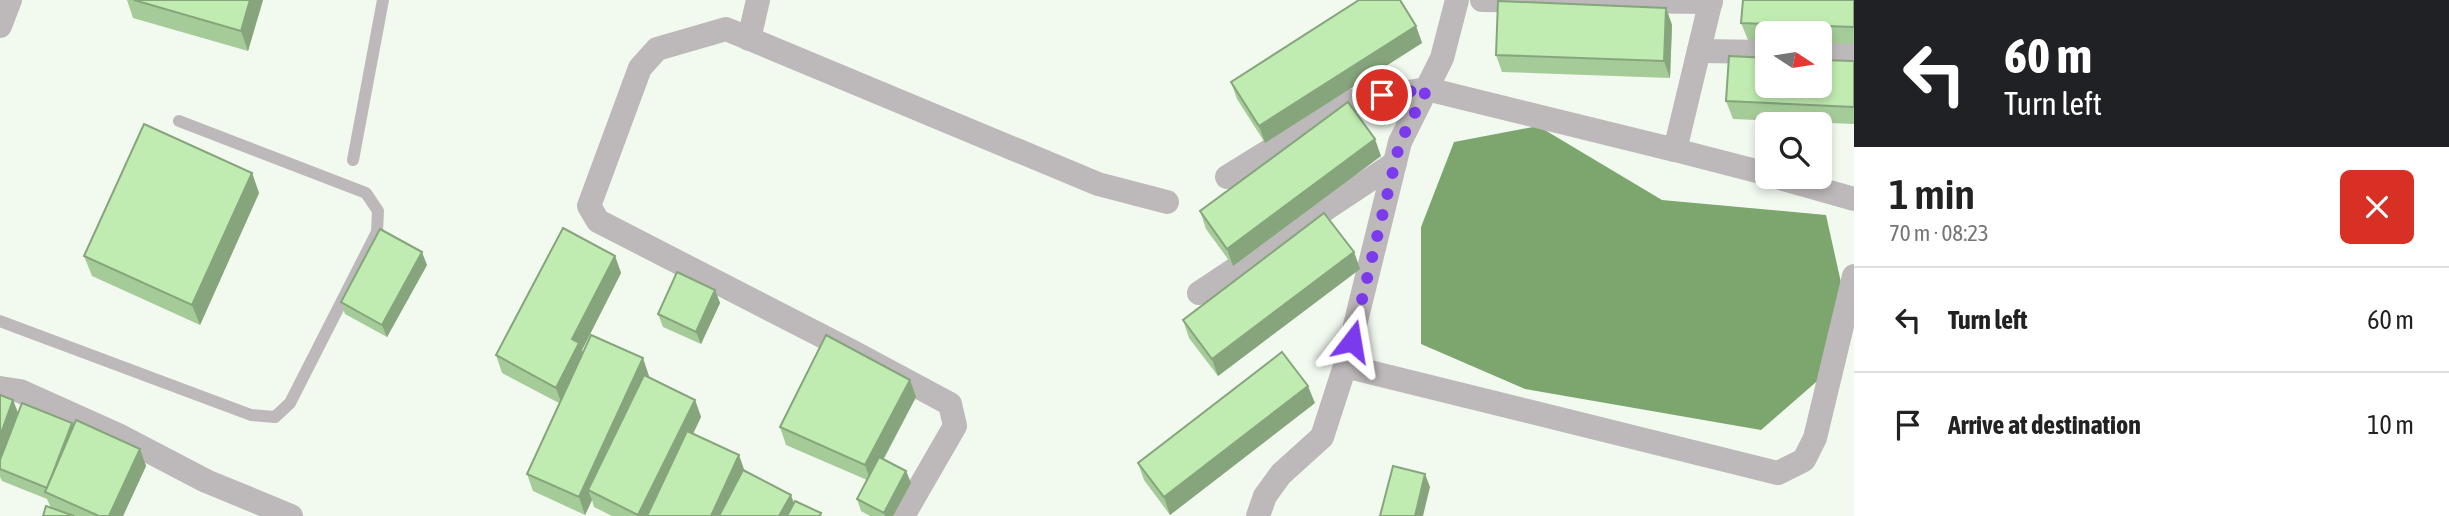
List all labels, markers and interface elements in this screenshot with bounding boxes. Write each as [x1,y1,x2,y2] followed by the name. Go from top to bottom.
[1755,21,1832,98] north arrow
[1755,21,1832,189] map controls
[2004,27,2092,83] text: 60 m
[1889,28,1980,119] icon: left
[1352,65,1412,125] pin
[1363,76,1401,114] icon: arrive
[2004,85,2102,122] text: Turn left
[1755,112,1832,189] button: search
[1889,170,1975,218] text: 1 min
[2340,170,2414,244] button: close
[1889,220,1989,246] text: 70 m · 08:23
[1889,301,1927,339] icon: left
[1315,304,1389,378] position arrow
[1948,305,2028,335] text: Turn left
[2367,305,2414,335] text: 60 m
[1889,406,1927,444] icon: arrive
[1948,410,2141,440] text: Arrive at destination
[2367,410,2414,440] text: 10 m

